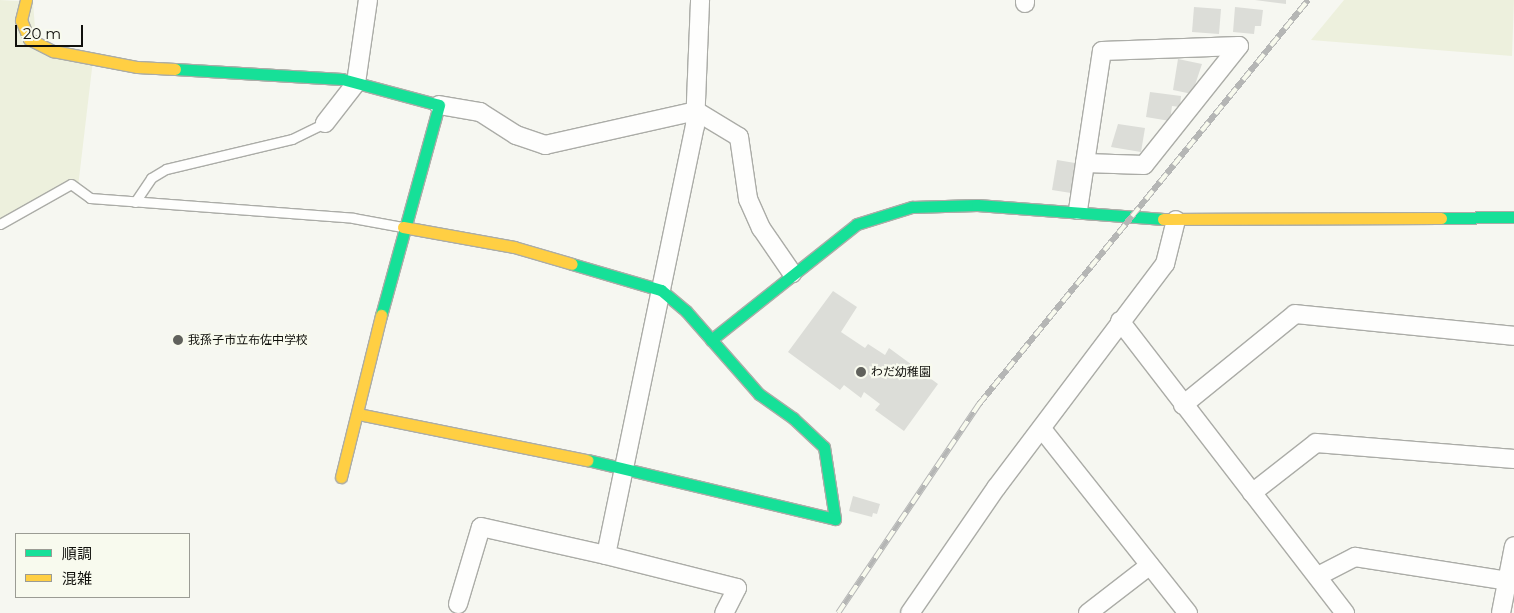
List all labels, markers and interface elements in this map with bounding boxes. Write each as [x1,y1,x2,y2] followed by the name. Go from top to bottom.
[18,15,85,47] scale bar
[23,24,61,43] text: 20 m
[188,333,308,347] place label: 我孫子市立布佐中学校
[172,334,184,346] marker: 我孫子市立布佐中学校
[871,365,931,379] place label: わだ幼稚園
[855,366,867,378] marker: わだ幼稚園
[15,533,190,598] legend
[62,544,92,563] text: 順調
[62,569,92,588] text: 混雑

